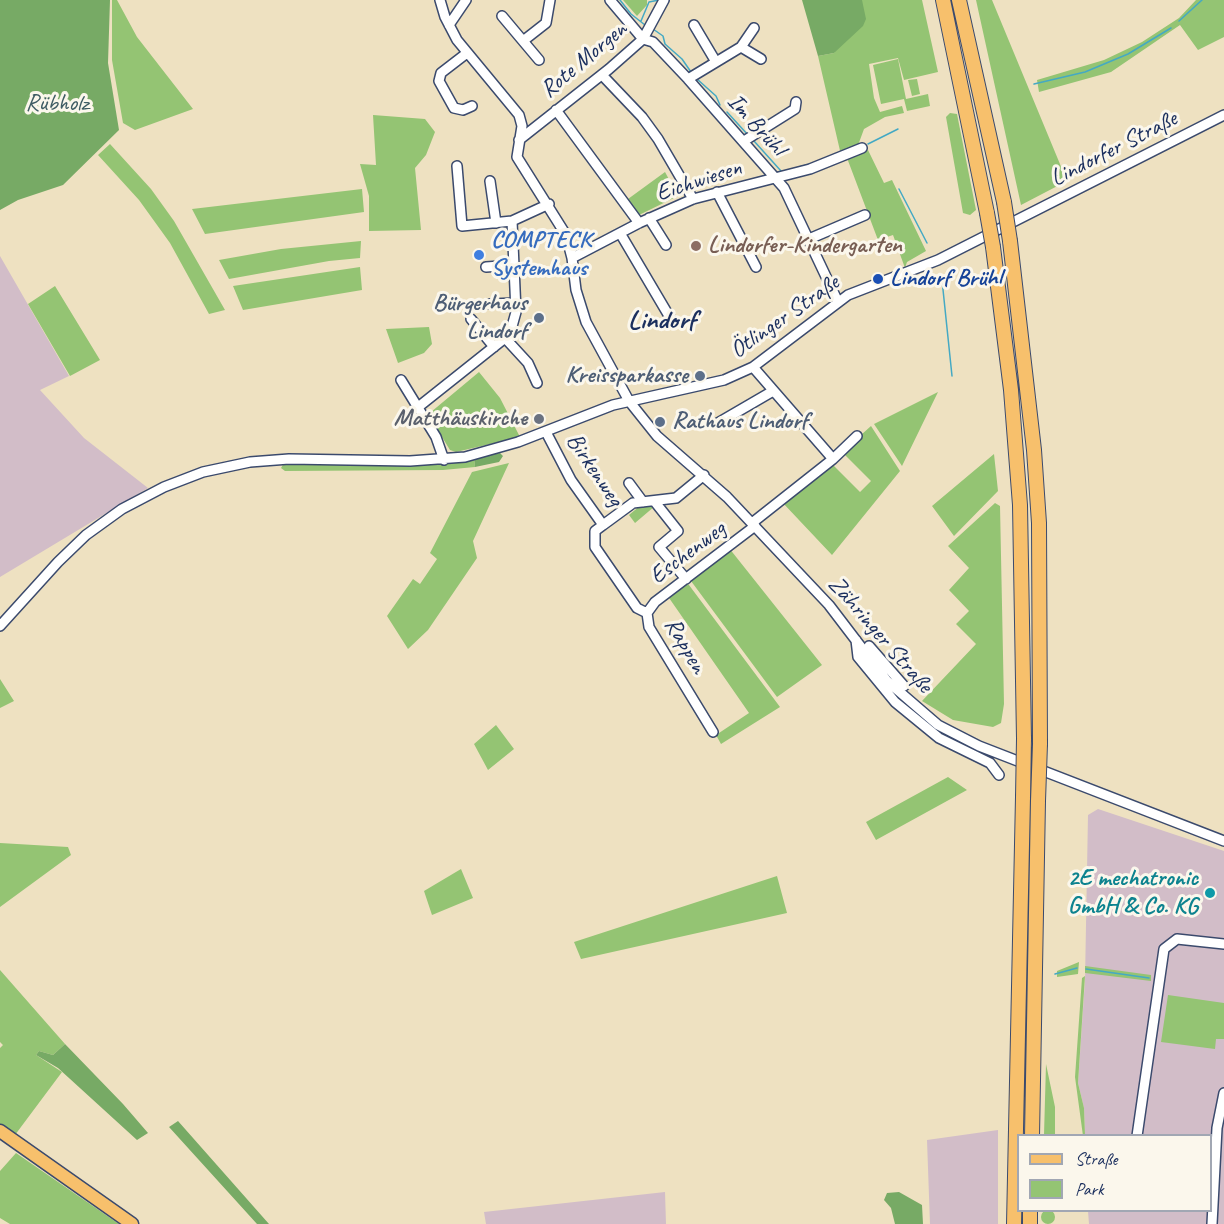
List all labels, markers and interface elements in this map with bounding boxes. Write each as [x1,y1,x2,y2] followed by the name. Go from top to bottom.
[535,15,633,105] street label: Rote Morgen
[721,88,791,162] street label: Im Brühl
[25,90,89,118] park label: Rübholz
[1046,105,1182,193] street label: Lindorfer Straße
[653,154,745,208] street label: Eichwiesen
[491,227,591,283] place label: COMPTECK Systemhaus
[708,232,902,260] place label: Lindorfer-Kindergarten
[689,239,703,253] marker: Lindorfer-Kindergarten
[472,248,486,262] marker: COMPTECK Systemhaus
[890,265,1002,293] place label: Lindorf Brühl
[725,269,845,365] street label: Ötlinger Straße
[871,272,885,286] marker: Lindorf Brühl
[433,290,527,346] place label: Bürgerhaus Lindorf
[628,305,696,337] district label: Lindorf
[532,311,546,325] marker: Bürgerhaus Lindorf
[565,362,688,390] place label: Kreissparkasse
[693,369,707,383] marker: Kreissparkasse
[394,405,527,433] place label: Matthäuskirche
[672,408,808,436] place label: Rathaus Lindorf
[532,412,546,426] marker: Matthäuskirche
[653,415,667,429] marker: Rathaus Lindorf
[559,428,629,512] street label: Birkenweg
[644,515,732,591] street label: Eschenweg
[821,571,939,699] street label: Zähringer Straße
[658,613,712,679] street label: Rappen
[1068,865,1198,921] place label: 2E mechatronic GmbH & Co. KG
[1203,886,1217,900] marker: 2E mechatronic GmbH & Co. KG
[1017,1134,1212,1212] legend
[1075,1148,1117,1170] text: Straße
[1075,1178,1104,1200] text: Park

